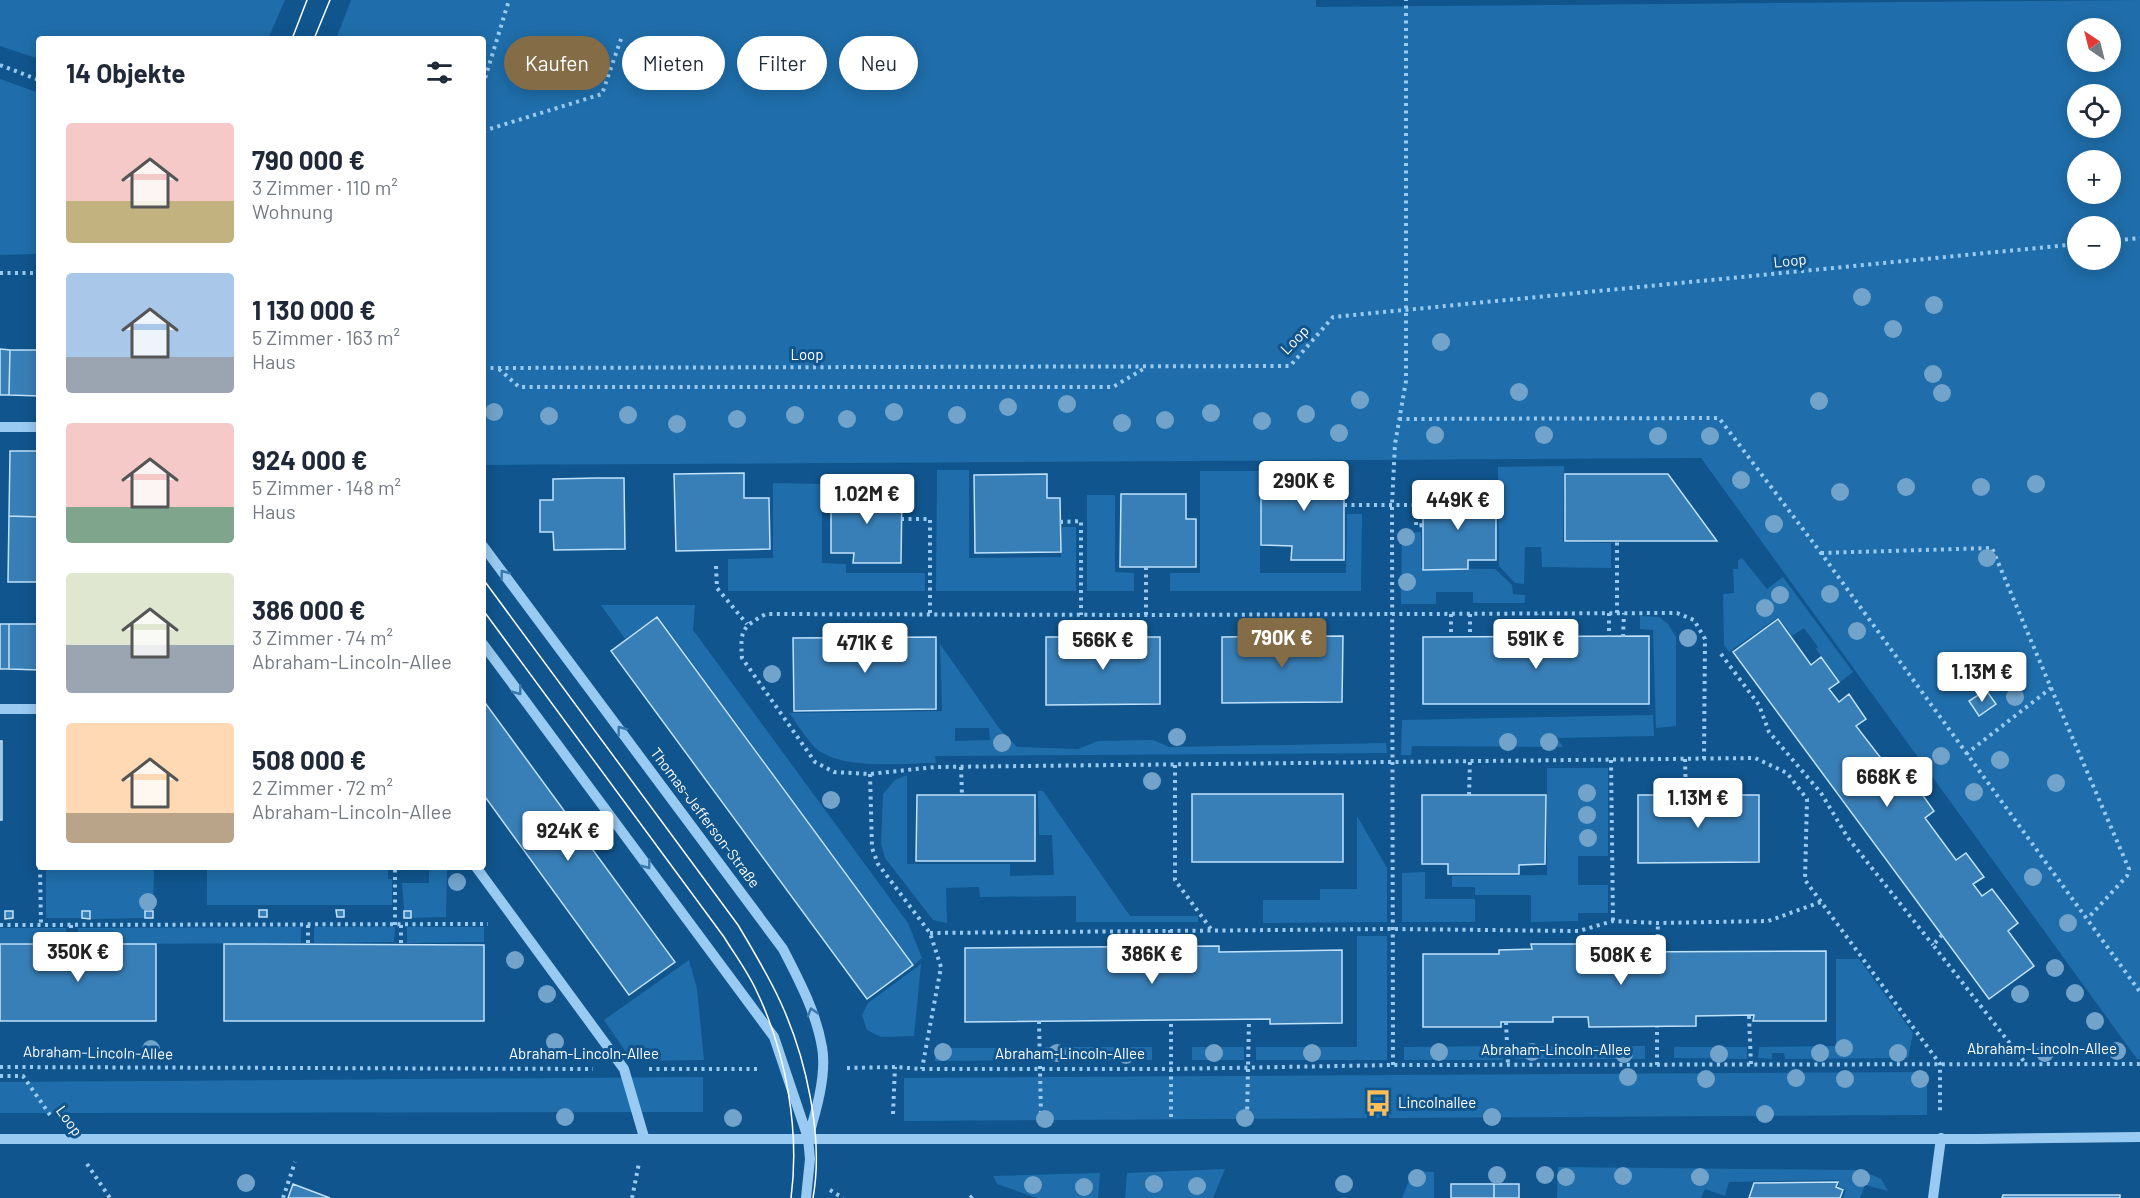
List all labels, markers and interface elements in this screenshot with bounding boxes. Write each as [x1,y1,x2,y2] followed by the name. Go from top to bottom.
[2067,18,2121,72] north arrow
[2067,18,2121,270] map controls
[504,36,610,90] chip: Kaufen
[622,36,725,90] chip: Mieten
[737,36,827,90] chip: Filter
[839,36,918,90] chip: Neu
[423,56,456,89] icon: filters
[66,57,186,88] text: 14 Objekte
[2067,84,2121,138] button: locate
[252,144,365,175] text: 790 000 €
[114,147,186,219] icon: home
[2067,150,2121,204] button: +
[252,175,398,199] text: 3 Zimmer · 110 m²
[252,199,333,223] text: Wohnung
[2067,216,2121,270] button: −
[1772,249,1807,271] street label: Loop
[252,294,376,325] text: 1 130 000 €
[114,297,186,369] icon: home
[1276,321,1312,357] street label: Loop
[252,325,400,349] text: 5 Zimmer · 163 m²
[790,345,824,363] street label: Loop
[252,349,296,373] text: Haus
[252,444,367,475] text: 924 000 €
[114,447,186,519] icon: home
[1255,461,1353,512] pin: 290K €
[1273,468,1335,492] text: 290K €
[812,474,922,525] pin: 1.02M €
[252,475,401,499] text: 5 Zimmer · 148 m²
[1409,480,1507,531] pin: 449K €
[834,481,900,505] text: 1.02M €
[1426,487,1490,511] text: 449K €
[252,499,296,523] text: Haus
[501,569,512,580] one-way arrow
[252,594,365,625] text: 386 000 €
[114,597,186,669] icon: home
[1233,618,1331,669] pin: 790K €
[1487,619,1585,670] pin: 591K €
[1054,620,1152,671] pin: 566K €
[816,623,914,674] pin: 471K €
[252,625,393,649] text: 3 Zimmer · 74 m²
[1251,625,1313,649] text: 790K €
[1507,626,1565,650] text: 591K €
[1072,627,1134,651] text: 566K €
[837,630,894,654] text: 471K €
[252,649,452,673] text: Abraham-Lincoln-Allee
[1927,652,2037,703] pin: 1.13M €
[1951,659,2013,683] text: 1.13M €
[511,685,522,696] one-way arrow
[617,726,628,737] one-way arrow
[252,744,366,775] text: 508 000 €
[647,744,764,891] street label: Thomas-Jefferson-Straße
[114,747,186,819] icon: home
[1838,757,1936,808] pin: 668K €
[1856,764,1918,788] text: 668K €
[252,775,393,799] text: 2 Zimmer · 72 m²
[1643,778,1753,829] pin: 1.13M €
[1667,785,1729,809] text: 1.13M €
[252,799,452,823] text: Abraham-Lincoln-Allee
[519,811,617,862] pin: 924K €
[536,818,600,842] text: 924K €
[639,858,650,869] one-way arrow
[29,932,127,983] pin: 350K €
[1103,934,1201,985] pin: 386K €
[1572,935,1670,986] pin: 508K €
[47,939,109,963] text: 350K €
[1121,941,1183,965] text: 386K €
[1590,942,1652,966] text: 508K €
[807,1007,819,1018] one-way arrow
[1967,1039,2117,1057] street label: Abraham-Lincoln-Allee
[1481,1040,1631,1058] street label: Abraham-Lincoln-Allee
[23,1042,173,1062] street label: Abraham-Lincoln-Allee
[509,1044,659,1062] street label: Abraham-Lincoln-Allee
[995,1044,1145,1062] street label: Abraham-Lincoln-Allee
[1363,1088,1393,1118] bus stop icon: Lincolnallee
[1398,1093,1476,1111] place label: Lincolnallee
[53,1102,87,1139] street label: Loop

